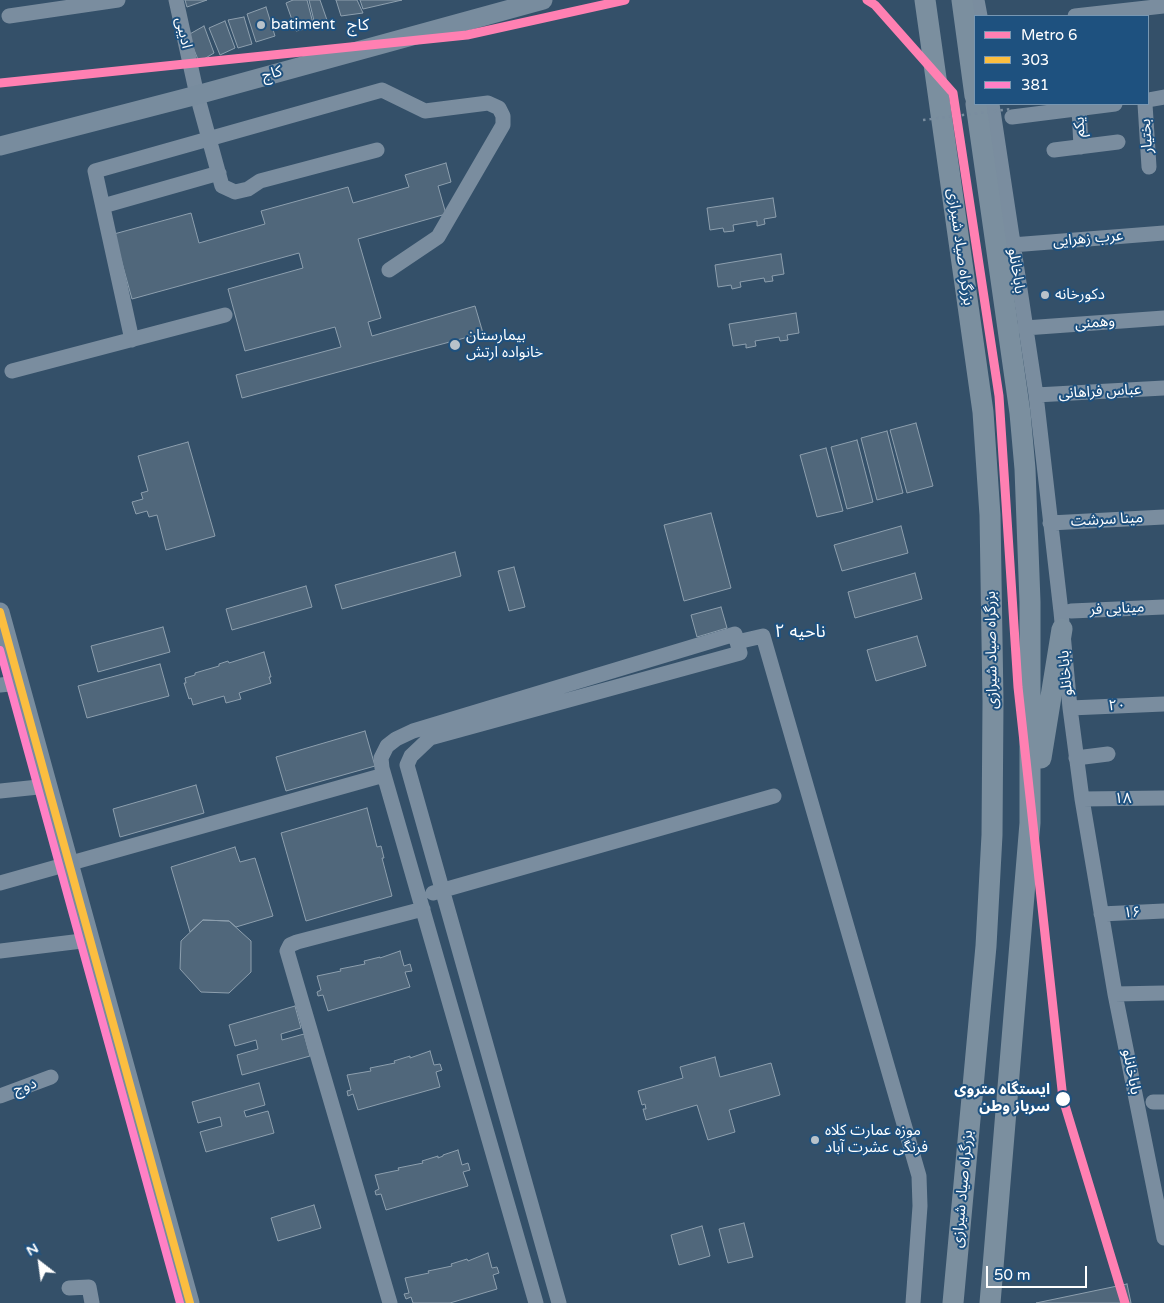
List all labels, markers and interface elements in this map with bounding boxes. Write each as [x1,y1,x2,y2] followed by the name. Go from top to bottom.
[974,15,1149,105] legend
[171,16,195,50] street label: ادیبی
[271,16,335,34] place label: batiment
[347,16,369,36] district label: کاج
[255,19,267,31] marker: batiment
[1021,26,1077,44] text: Metro 6
[1021,51,1049,69] text: 303
[260,63,284,85] street label: کاج
[1021,76,1049,94] text: 381
[1071,116,1089,138] street label: یکم
[1137,118,1157,154] street label: بختیار
[943,187,977,307] street label: بزرگراه صیاد شیرازی
[1052,227,1124,251] street label: عرب زهرایی
[1004,247,1028,295] street label: باباخانلو
[1055,286,1105,304] place label: دکورخانه
[1039,289,1051,301] marker: دکورخانه
[1074,313,1116,333] street label: وهمنی
[466,327,543,362] place label: بیمارستان خانواده ارتش
[448,338,462,352] marker: بیمارستان خانواده ارتش
[1058,381,1142,403] street label: عباس فراهانی
[1070,509,1144,531] street label: مینا سرشت
[982,591,1002,709] street label: بزرگراه صیاد شیرازی
[1089,599,1145,619] street label: مینایی فر
[774,621,826,643] district label: ناحیه ۲
[1055,649,1077,697] street label: باباخانلو
[1108,697,1126,715] street label: ۲۰
[1114,790,1132,808] street label: ۱۸
[1123,904,1141,922] street label: ۱۶
[1118,1048,1144,1096] street label: باباخانلو
[11,1075,39,1099] street label: دوج
[954,1081,1050,1116] place label: ایستگاه متروی سرباز وطن
[1054,1090,1072,1108] marker: ایستگاه متروی سرباز وطن
[825,1122,928,1157] place label: موزه عمارت کلاه فرنگی عشرت آباد
[949,1129,977,1249] street label: بزرگراه صیاد شیرازی
[809,1134,821,1146] marker: موزه عمارت کلاه فرنگی عشرت آباد
[15,1238,65,1288] north arrow
[23,1239,41,1260] text: N
[989,1256,1090,1288] scale bar
[994,1266,1031,1284] text: 50 m

